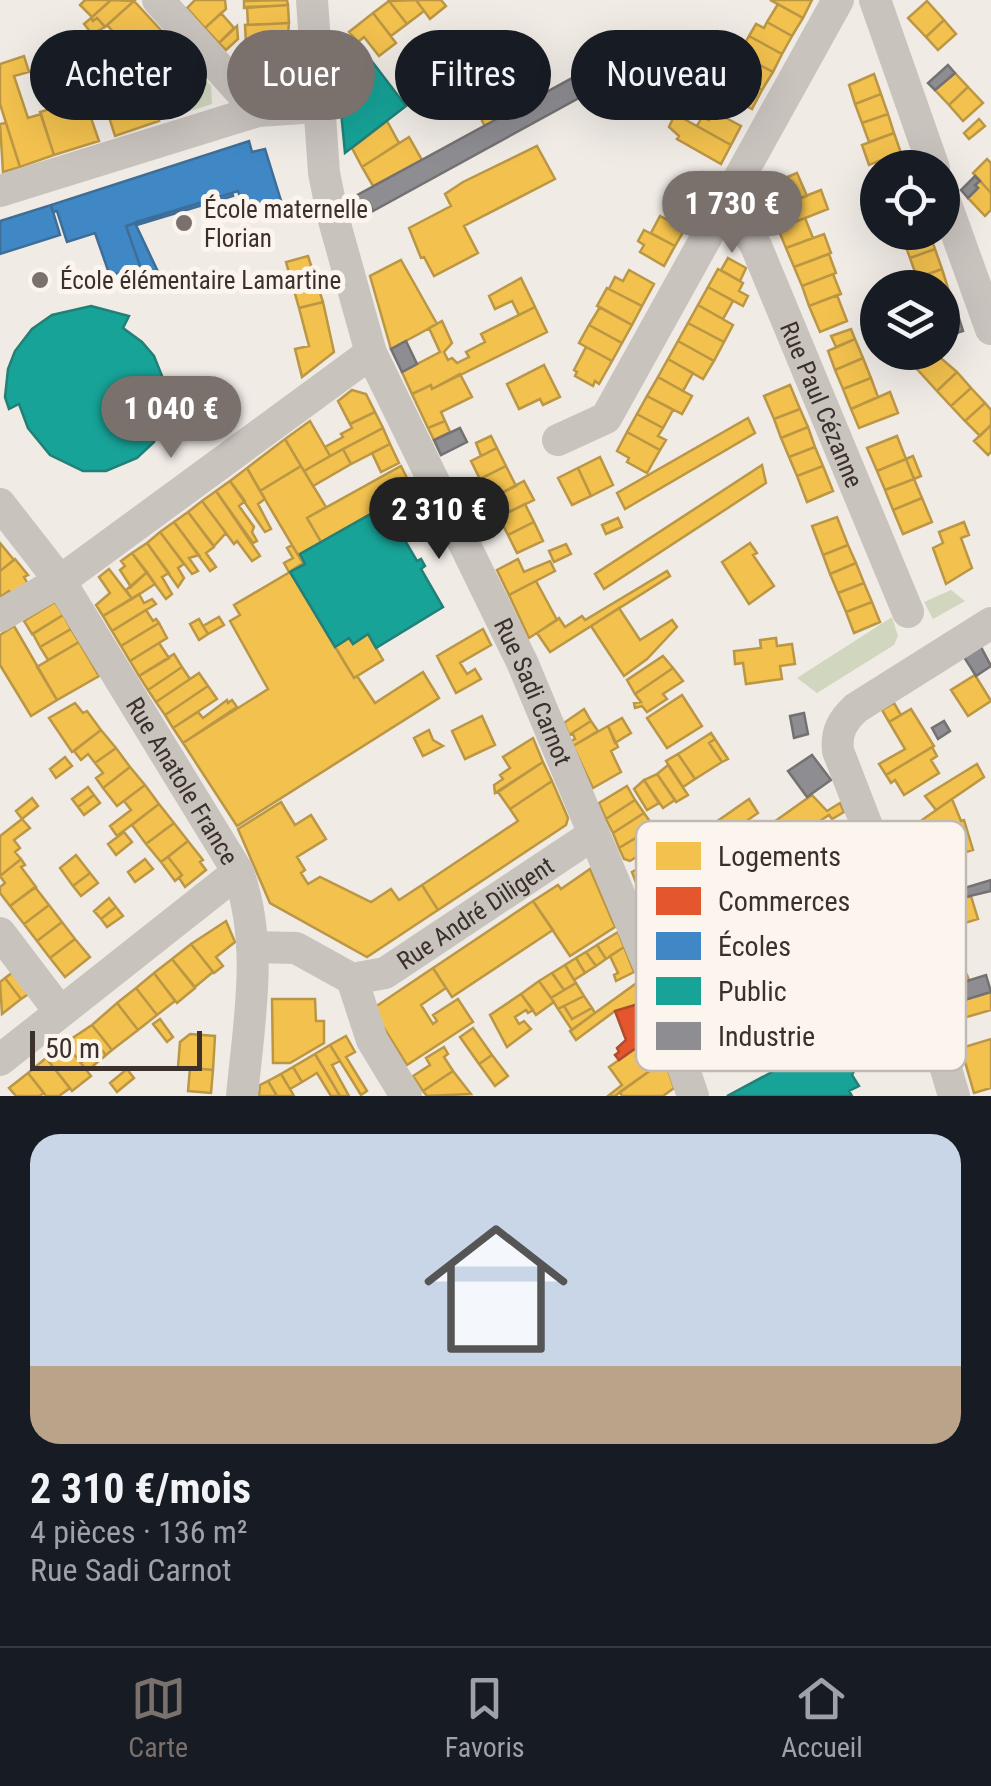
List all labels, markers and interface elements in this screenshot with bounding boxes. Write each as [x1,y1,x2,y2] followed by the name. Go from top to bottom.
[30,30,207,120] chip: Acheter
[227,30,375,120] chip: Louer
[395,30,551,120] chip: Filtres
[571,30,762,120] chip: Nouveau
[860,150,960,370] map controls
[860,150,960,250] button: locate
[640,171,824,256] pin: 1 730 €
[684,184,780,222] text: 1 730 €
[204,194,368,253] place label: École maternelle Florian
[173,212,195,234] marker: École maternelle Florian
[60,265,341,295] place label: École élémentaire Lamartine
[29,269,51,291] marker: École élémentaire Lamartine
[860,270,960,370] button: layers
[774,317,869,492] street label: Rue Paul Cézanne
[79,376,263,461] pin: 1 040 €
[123,389,219,427] text: 1 040 €
[347,477,531,562] pin: 2 310 €
[391,490,487,528] text: 2 310 €
[488,613,577,770] street label: Rue Sadi Carnot
[120,692,244,870] street label: Rue Anatole France
[636,821,966,1071] legend
[718,840,841,873] text: Logements
[392,851,559,976] street label: Rue André Diligent
[718,885,850,918] text: Commerces
[718,930,791,963] text: Écoles
[718,975,787,1008] text: Public
[718,1020,815,1053] text: Industrie
[30,1026,202,1070] scale bar
[45,1032,100,1065] text: 50 m
[406,1199,586,1379] icon: home
[30,1464,251,1513] text: 2 310 €/mois
[30,1513,248,1551] text: 4 pièces · 136 m²
[30,1551,232,1589] text: Rue Sadi Carnot
[128,1671,188,1764] tab: Carte
[445,1671,525,1764] tab: Favoris
[781,1671,863,1764] tab: Accueil

